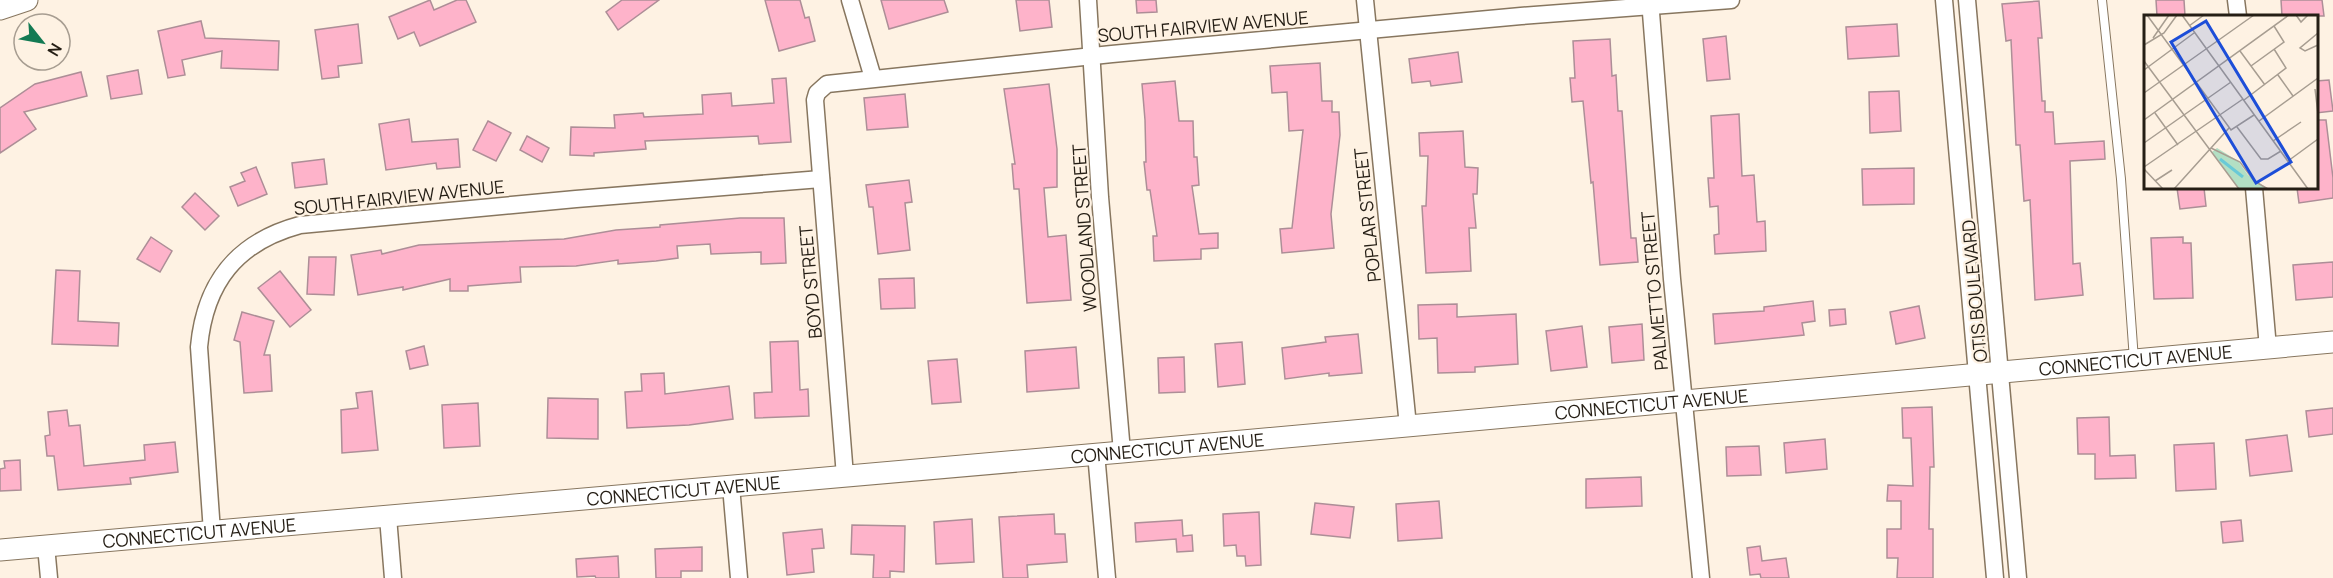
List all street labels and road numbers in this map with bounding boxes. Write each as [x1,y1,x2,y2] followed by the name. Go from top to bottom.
[1097,5,1309,47] street label: SOUTH FAIRVIEW AVENUE
[1066,143,1102,312] street label: WOODLAND STREET
[1348,146,1386,283] street label: POPLAR STREET
[293,174,505,220] street label: SOUTH FAIRVIEW AVENUE
[1635,210,1673,372] street label: PALMETTO STREET
[1956,219,1992,363] street label: OTIS BOULEVARD
[793,224,827,340] street label: BOYD STREET
[2038,339,2233,381] street label: CONNECTICUT AVENUE
[1554,383,1749,425] street label: CONNECTICUT AVENUE
[1070,427,1265,468] street label: CONNECTICUT AVENUE
[586,470,781,511] street label: CONNECTICUT AVENUE
[102,512,297,553] street label: CONNECTICUT AVENUE

